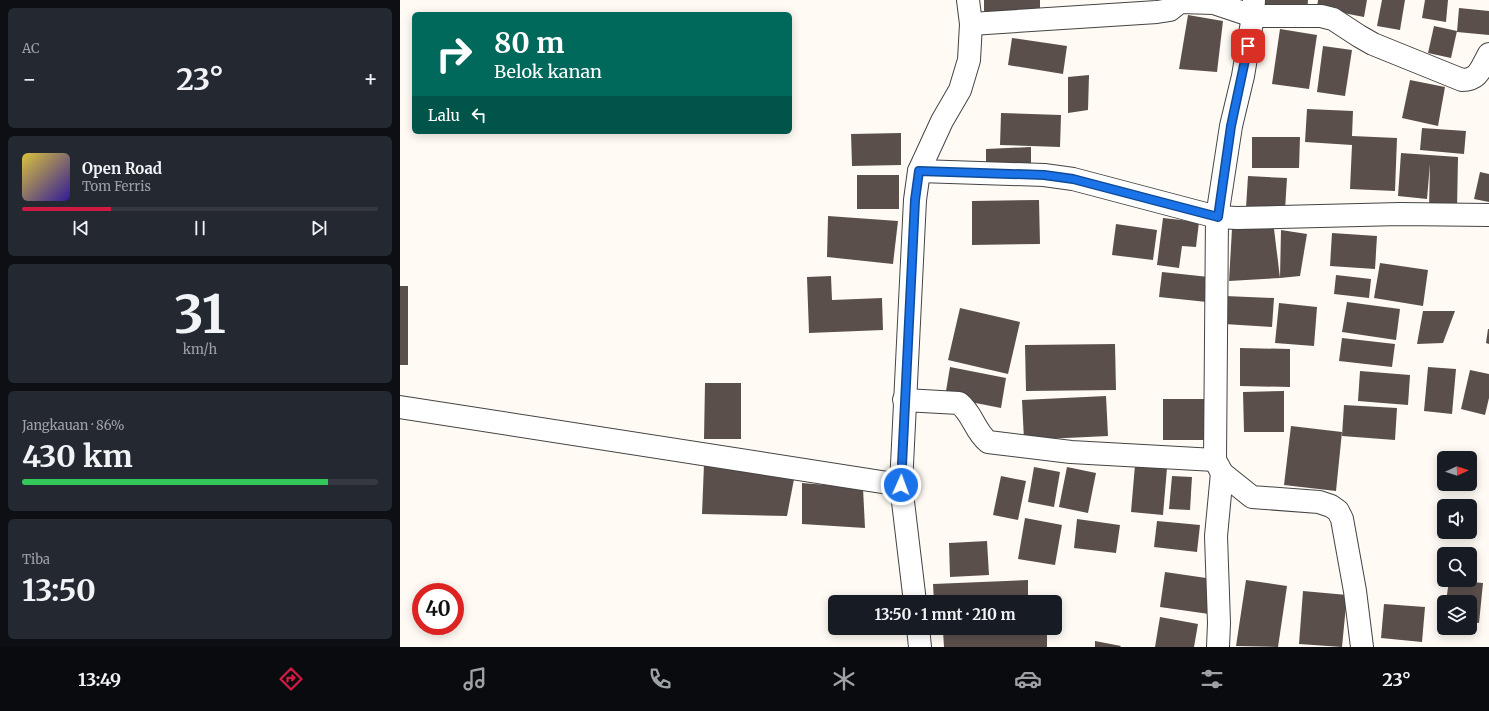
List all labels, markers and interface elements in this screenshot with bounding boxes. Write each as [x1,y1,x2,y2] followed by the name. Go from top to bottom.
[494,25,565,61] text: 80 m
[428,28,480,80] icon: right
[1231,29,1265,63] pin
[1237,35,1259,57] icon: arrive
[22,40,39,57] text: AC
[176,60,224,98] text: 23°
[494,60,602,83] text: Belok kanan
[22,65,37,93] text: −
[363,65,378,93] text: +
[468,104,490,126] icon: left
[428,106,460,125] text: Lalu
[82,159,162,178] text: Open Road
[82,178,151,195] text: Tom Ferris
[70,217,92,239] icon: previous
[189,217,211,239] icon: pause
[308,217,330,239] icon: next
[174,282,226,347] text: 31
[183,341,217,358] text: km/h
[22,417,124,434] text: Jangkauan · 86%
[22,437,133,475] text: 430 km
[1437,451,1477,491] north arrow
[1437,451,1477,635] map controls
[880,464,922,506] position arrow
[1437,499,1477,539] button: sound
[1437,547,1477,587] button: search
[22,551,50,568] text: Tiba
[22,571,96,609] text: 13:50
[412,583,464,635] speed limit sign: 40
[1437,595,1477,635] button: layers
[874,605,1016,624] text: 13:50 · 1 mnt · 210 m
[277,665,305,693] icon: directions
[461,665,489,693] icon: music
[646,665,674,693] icon: phone
[830,665,858,693] icon: climate
[1014,665,1042,693] icon: car
[1198,665,1226,693] icon: filters
[78,668,121,691] text: 13:49
[1382,668,1411,691] text: 23°

